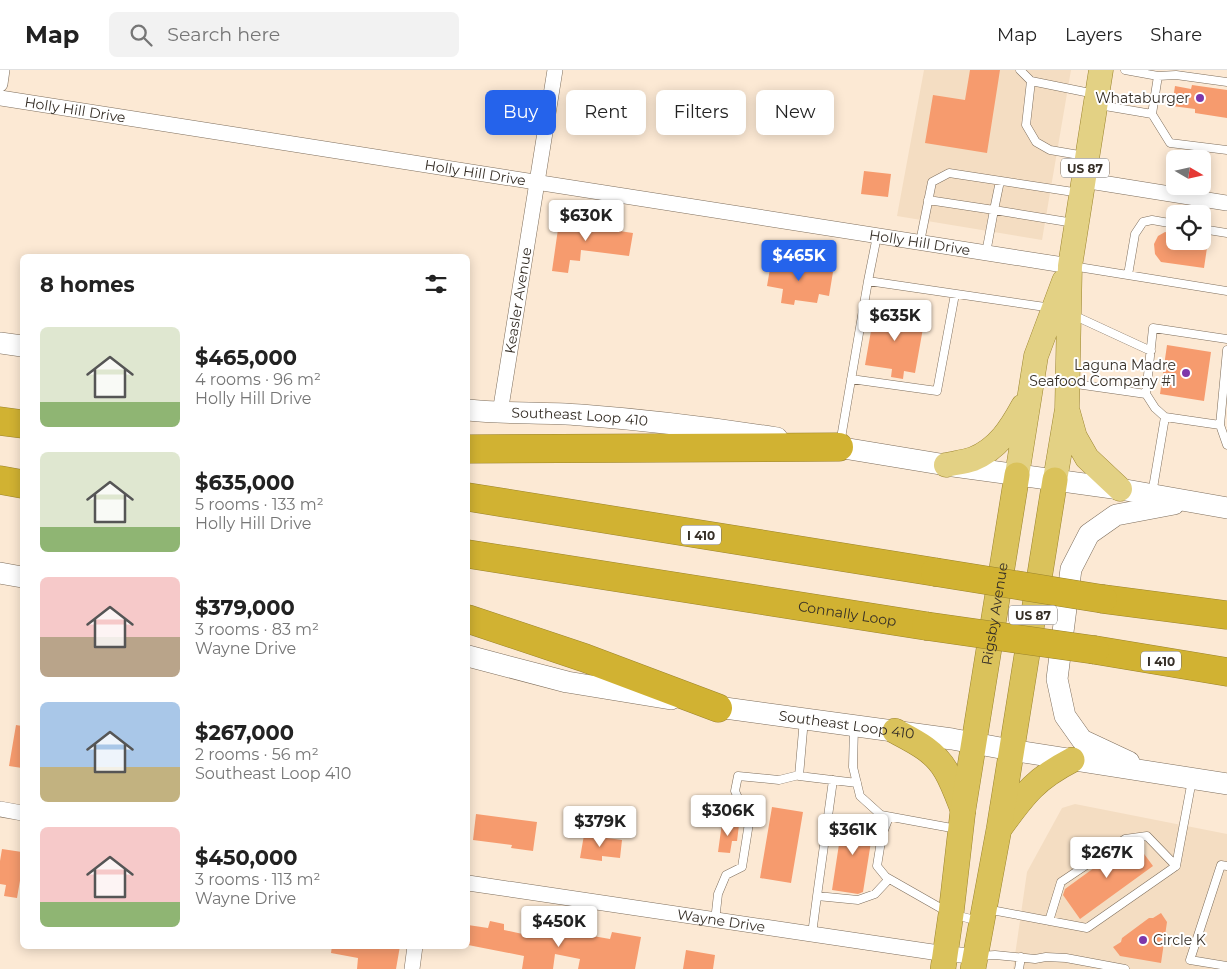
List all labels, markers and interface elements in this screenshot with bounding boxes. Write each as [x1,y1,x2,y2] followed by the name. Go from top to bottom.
[109,12,459,57] search box
[25,20,79,49] text: Map
[127,21,155,49] icon: search
[167,23,280,46] text: Search here
[997,24,1037,46] text: Map
[1065,24,1122,46] text: Layers
[1150,24,1202,46] text: Share
[1095,89,1190,107] place label: Whataburger
[485,90,556,135] chip: Buy
[566,90,646,135] chip: Rent
[656,90,746,135] chip: Filters
[756,90,834,135] chip: New
[1194,92,1206,104] marker: Whataburger
[23,93,127,127] street label: Holly Hill Drive
[1166,150,1211,195] north arrow
[1166,150,1211,250] map controls
[423,156,527,189] street label: Holly Hill Drive
[1061,159,1109,178] road number: US 87
[551,200,621,242] pin: $630K
[1166,205,1211,250] button: locate
[560,206,612,225] text: $630K
[868,226,972,259] street label: Holly Hill Drive
[764,240,834,282] pin: $465K
[501,246,535,355] street label: Keasler Avenue
[773,246,825,265] text: $465K
[422,270,450,298] icon: filters
[40,272,135,297] text: 8 homes
[860,300,930,342] pin: $635K
[869,306,921,325] text: $635K
[195,345,297,370] text: $465,000
[80,347,140,407] icon: home
[1029,356,1176,390] place label: Laguna Madre Seafood Company #1
[1180,367,1192,379] marker: Laguna Madre Seafood Company #1
[195,370,321,389] text: 4 rooms · 96 m²
[195,389,311,408] text: Holly Hill Drive
[511,404,649,430] street label: Southeast Loop 410
[195,470,295,495] text: $635,000
[80,472,140,532] icon: home
[195,495,324,514] text: 5 rooms · 133 m²
[195,514,311,533] text: Holly Hill Drive
[681,526,721,544] road number: I 410
[977,561,1012,666] street label: Rigsby Avenue
[195,595,295,620] text: $379,000
[80,597,140,657] icon: home
[797,597,898,630] street label: Connally Loop
[1009,606,1057,624] road number: US 87
[195,620,319,639] text: 3 rooms · 83 m²
[195,639,296,658] text: Wayne Drive
[1141,652,1181,670] road number: I 410
[778,706,916,743] street label: Southeast Loop 410
[195,720,294,745] text: $267,000
[80,722,140,782] icon: home
[195,745,319,764] text: 2 rooms · 56 m²
[195,764,351,783] text: Southeast Loop 410
[693,794,763,837] pin: $306K
[702,801,754,820] text: $306K
[565,806,635,848] pin: $379K
[574,812,626,831] text: $379K
[818,814,888,856] pin: $361K
[829,820,877,839] text: $361K
[1072,836,1142,879] pin: $267K
[1081,843,1133,862] text: $267K
[195,845,298,870] text: $450,000
[80,847,140,907] icon: home
[195,870,320,889] text: 3 rooms · 113 m²
[195,889,296,908] text: Wayne Drive
[676,905,766,936] street label: Wayne Drive
[524,906,594,948] pin: $450K
[532,912,586,931] text: $450K
[1153,931,1206,949] place label: Circle K
[1137,934,1149,946] marker: Circle K

